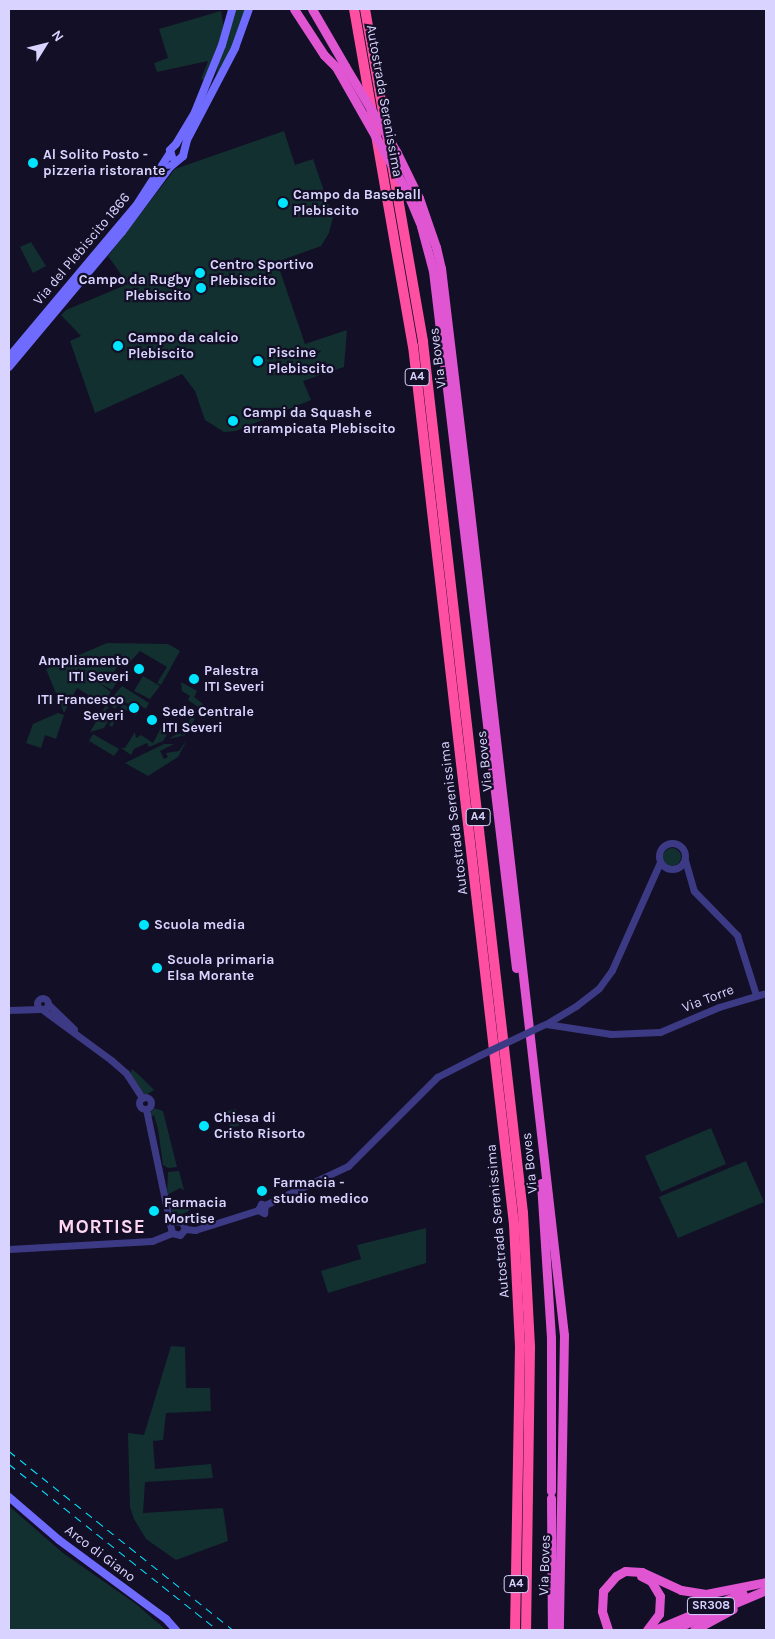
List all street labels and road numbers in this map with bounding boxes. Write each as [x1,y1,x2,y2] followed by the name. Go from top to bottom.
[362,24,406,178] street label: Autostrada Serenissima
[30,189,134,309] street label: Via del Plebiscito 1866
[426,327,450,389] street label: Via Boves
[404,368,430,387] road number: A4
[473,730,497,792] street label: Via Boves
[436,740,472,896] street label: Autostrada Serenissima
[466,808,490,826] road number: A4
[680,981,736,1017] street label: Via Torre
[518,1132,542,1194] street label: Via Boves
[483,1143,513,1299] street label: Autostrada Serenissima
[61,1522,139,1586] street label: Arco di Giano
[536,1534,554,1596] street label: Via Boves
[504,1575,528,1594] road number: A4
[686,1596,736,1615] road number: SR308

